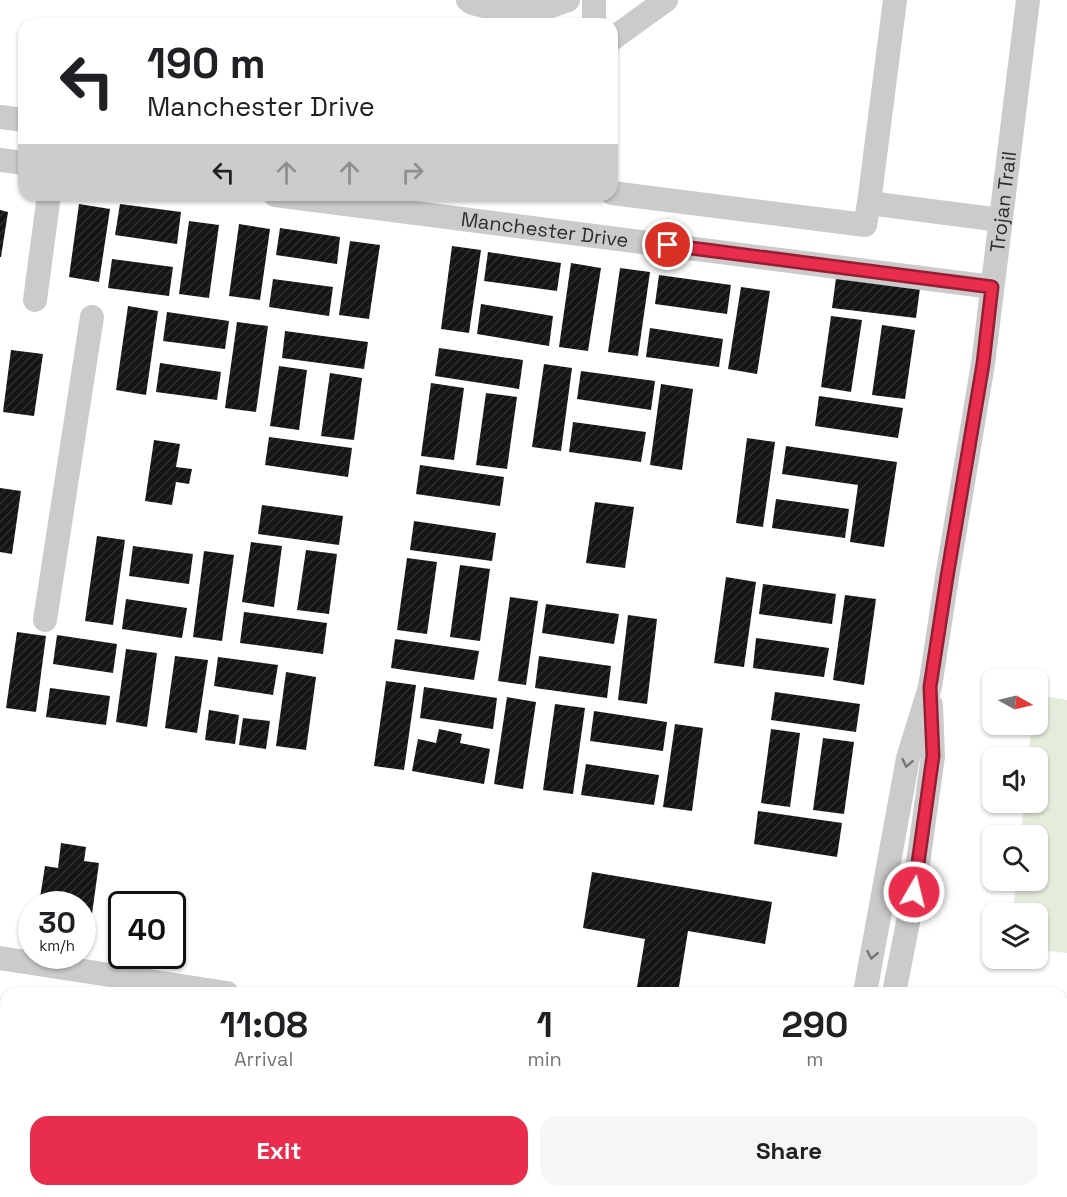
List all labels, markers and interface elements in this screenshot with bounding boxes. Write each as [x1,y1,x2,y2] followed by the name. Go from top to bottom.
[147,37,266,90] text: 190 m
[48,42,126,120] icon: left
[147,89,375,124] text: Manchester Drive
[984,150,1022,254] street label: Trojan Trail
[207,156,240,189] icon: left
[270,156,303,189] icon: ahead
[333,156,366,189] icon: ahead
[396,156,429,189] icon: right
[459,206,630,253] street label: Manchester Drive
[642,219,693,270] pin
[651,228,684,261] icon: arrive
[982,669,1048,735] north arrow
[982,669,1048,969] map controls
[982,747,1048,813] button: sound
[901,758,914,768] one-way arrow
[982,825,1048,891] button: search
[882,860,946,924] position arrow
[108,891,186,969] speed limit sign: 40
[38,903,76,942] text: 30
[982,903,1048,969] button: layers
[39,936,75,955] text: km/h
[866,950,879,960] one-way arrow
[220,1002,308,1048] text: 11:08
[537,1002,553,1048] text: 1
[782,1002,848,1048] text: 290
[234,1046,293,1072] text: Arrival
[527,1046,562,1072] text: min
[806,1046,824,1072] text: m
[30,1116,528,1185] button: Exit
[540,1116,1038,1185] button: Share

